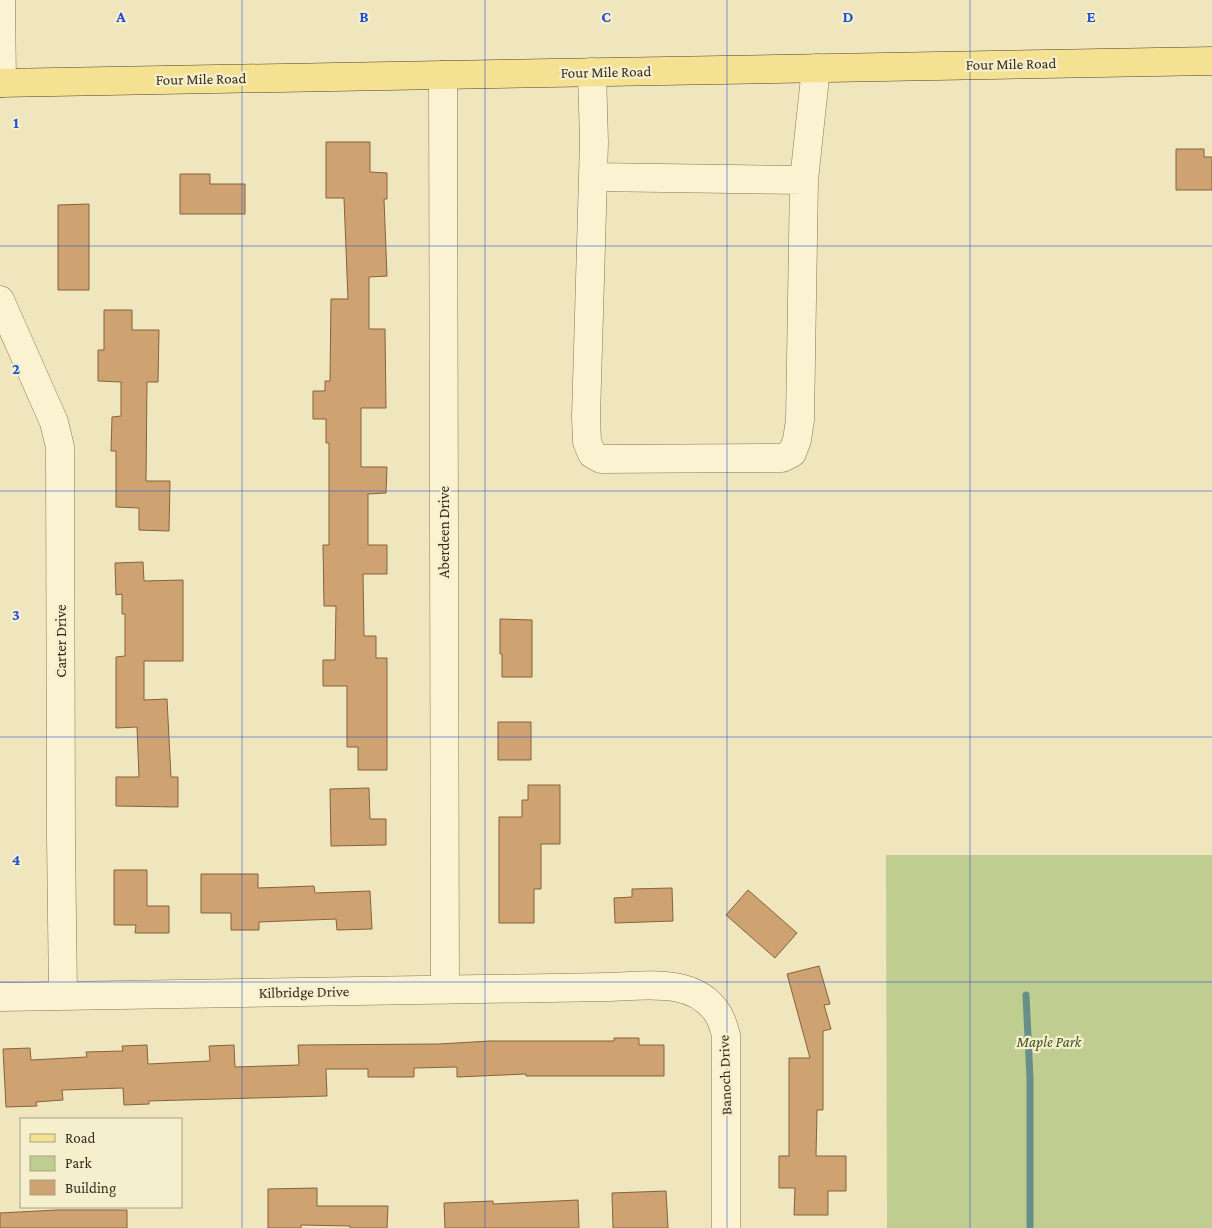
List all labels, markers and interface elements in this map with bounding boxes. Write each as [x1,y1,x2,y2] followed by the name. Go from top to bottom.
[115,8,126,25] text: A
[359,8,369,25] text: B
[601,8,611,25] text: C
[842,8,854,25] text: D
[1086,8,1096,25] text: E
[966,55,1057,73] street label: Four Mile Road
[561,63,652,81] street label: Four Mile Road
[156,70,247,88] street label: Four Mile Road
[13,114,19,131] text: 1
[12,360,20,377] text: 2
[436,485,452,578] street label: Aberdeen Drive
[53,604,69,678] street label: Carter Drive
[12,606,20,623] text: 3
[12,851,21,868] text: 4
[259,983,350,1002] street label: Kilbridge Drive
[716,1034,734,1115] street label: Banoch Drive
[1016,1034,1083,1051] park label: Maple Park
[20,1118,182,1208] legend
[65,1130,96,1146] text: Road
[65,1155,92,1171] text: Park
[65,1180,116,1197] text: Building

